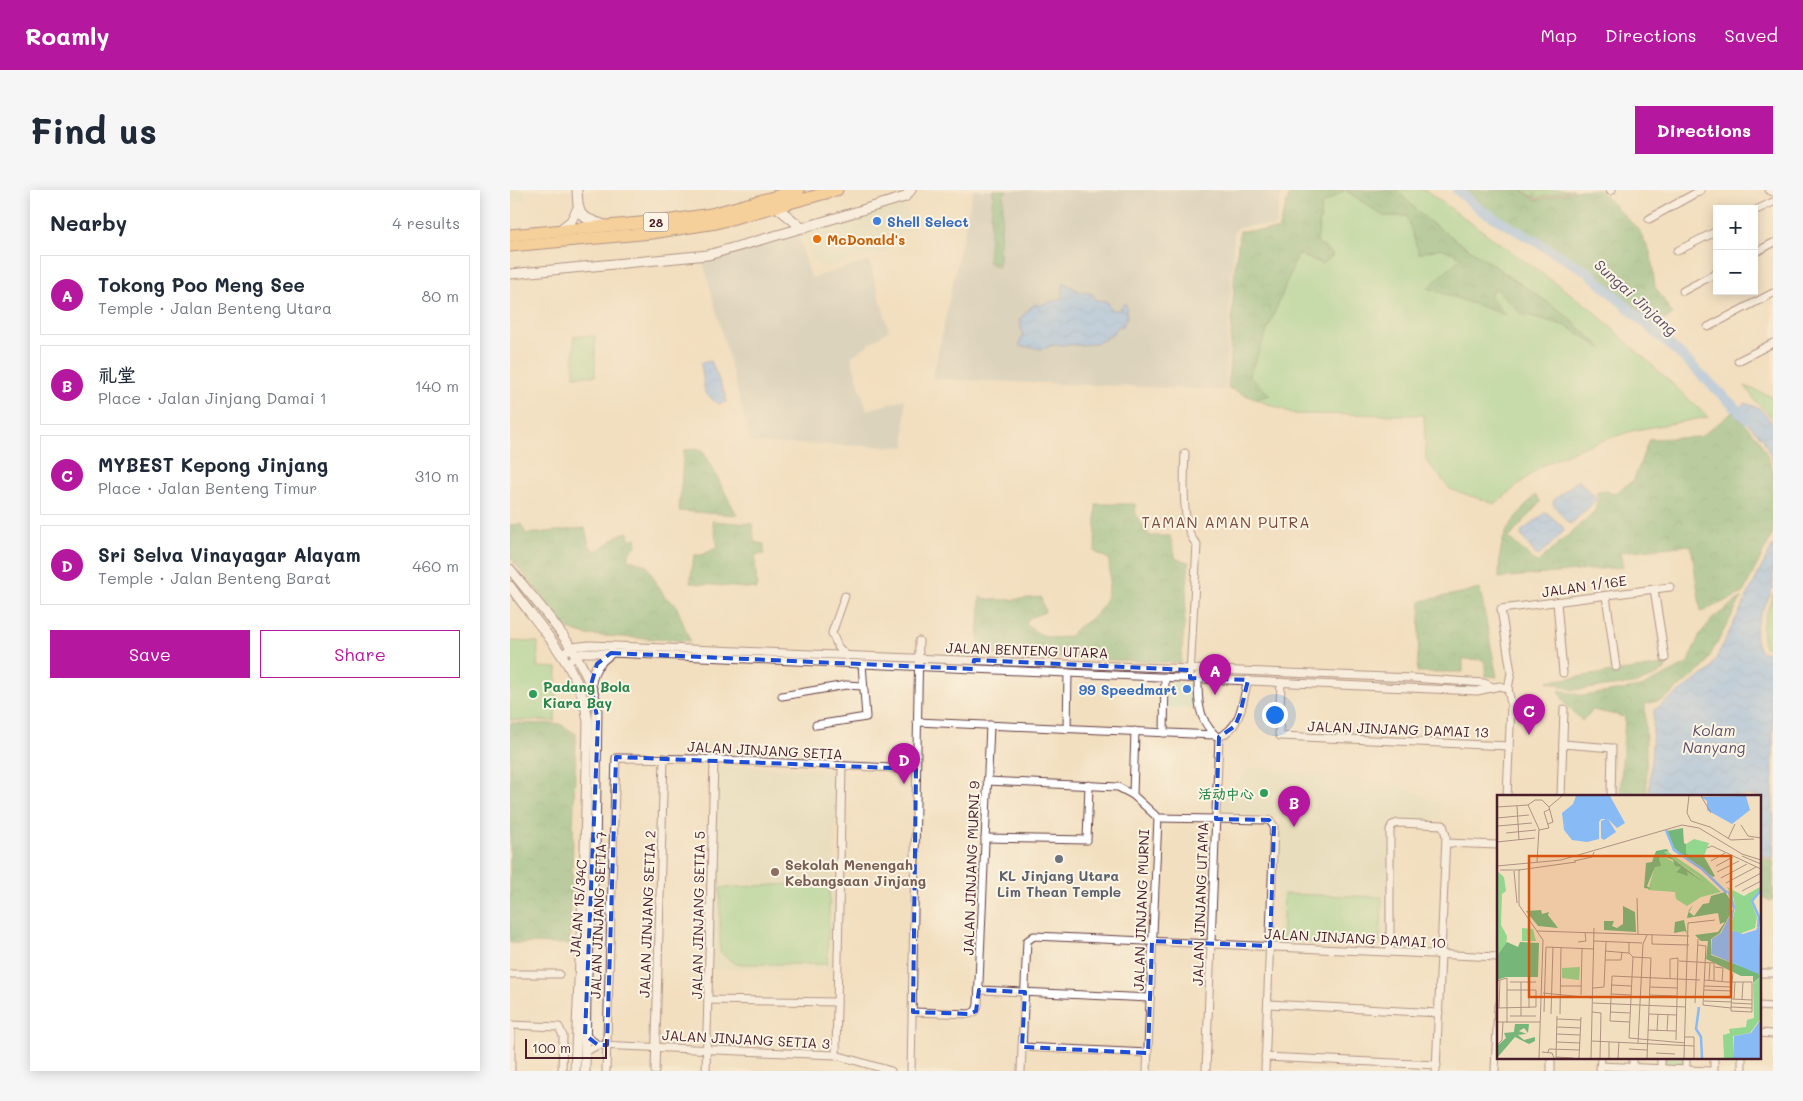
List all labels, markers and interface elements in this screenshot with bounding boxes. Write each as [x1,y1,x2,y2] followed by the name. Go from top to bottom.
[25,20,109,51] text: Roamly
[1540,23,1577,47] text: Map
[1605,23,1697,47] text: Directions
[1725,23,1778,47] text: Saved
[1635,106,1773,154] button: Directions
[30,107,157,153] text: Find us
[1713,205,1758,295] map controls
[1713,205,1758,250] button: +
[50,209,127,236] text: Nearby
[392,212,460,233] text: 4 results
[644,212,668,232] road number: 28
[887,212,969,231] place label: Shell Select
[871,215,883,227] marker: Shell Select
[827,230,905,249] place label: McDonald's
[811,233,823,245] marker: McDonald's
[1713,250,1758,295] button: −
[1590,254,1682,340] water label: Sungai Jinjang
[98,272,305,297] text: Tokong Poo Meng See
[61,285,73,306] text: A
[422,285,459,306] text: 80 m
[98,297,332,318] text: Temple · Jalan Benteng Utara
[98,362,136,387] text: 礼堂
[62,375,72,396] text: B
[415,375,459,396] text: 140 m
[98,387,327,408] text: Place · Jalan Jinjang Damai 1
[98,452,328,477] text: MYBEST Kepong Jinjang
[61,465,73,486] text: C
[415,465,459,486] text: 310 m
[98,477,317,498] text: Place · Jalan Benteng Timur
[1141,512,1311,532] district label: TAMAN AMAN PUTRA
[98,542,361,567] text: Sri Selva Vinayagar Alayam
[61,555,73,576] text: D
[412,555,459,576] text: 460 m
[98,567,331,588] text: Temple · Jalan Benteng Barat
[1540,571,1628,601] street label: JALAN 1/16E
[50,630,250,678] button: Save
[260,630,460,678] button: Share
[945,638,1109,662] street label: JALAN BENTENG UTARA
[1199,654,1231,695] pin: A
[543,677,631,712] place label: Padang Bola Kiara Bay
[1079,680,1177,699] place label: 99 Speedmart
[1181,683,1193,695] marker: 99 Speedmart
[527,688,539,700] marker: Padang Bola Kiara Bay
[1513,694,1545,735] pin: C
[1262,702,1288,728] your location
[1307,716,1489,742] street label: JALAN JINJANG DAMAI 13
[1683,720,1746,757] water label: Kolam Nanyang
[687,736,843,764] street label: JALAN JINJANG SETIA
[888,743,920,784] pin: D
[958,780,984,956] street label: JALAN JINJANG MURNI 9
[1198,784,1254,803] place label: 活动中心
[1278,786,1310,827] pin: B
[1258,787,1270,799] marker: 活动中心
[1497,795,1760,1058] inset map
[1188,822,1212,986] street label: JALAN JINJANG UTAMA
[1129,829,1153,991] street label: JALAN JINJANG MURNI
[635,830,659,998] street label: JALAN JINJANG SETIA 2
[586,831,610,999] street label: JALAN JINJANG SETIA 7
[687,831,709,999] street label: JALAN JINJANG SETIA 5
[1053,853,1065,865] marker: KL Jinjang Utara Lim Thean Temple
[785,855,926,890] place label: Sekolah Menengah Kebangsaan Jinjang
[565,859,591,957] street label: JALAN 15/34C
[769,866,781,878] marker: Sekolah Menengah Kebangsaan Jinjang
[997,866,1121,901] place label: KL Jinjang Utara Lim Thean Temple
[1264,924,1447,952] street label: JALAN JINJANG DAMAI 10
[662,1025,830,1053] street label: JALAN JINJANG SETIA 3
[525,1036,608,1059] scale bar
[532,1038,571,1057] text: 100 m

